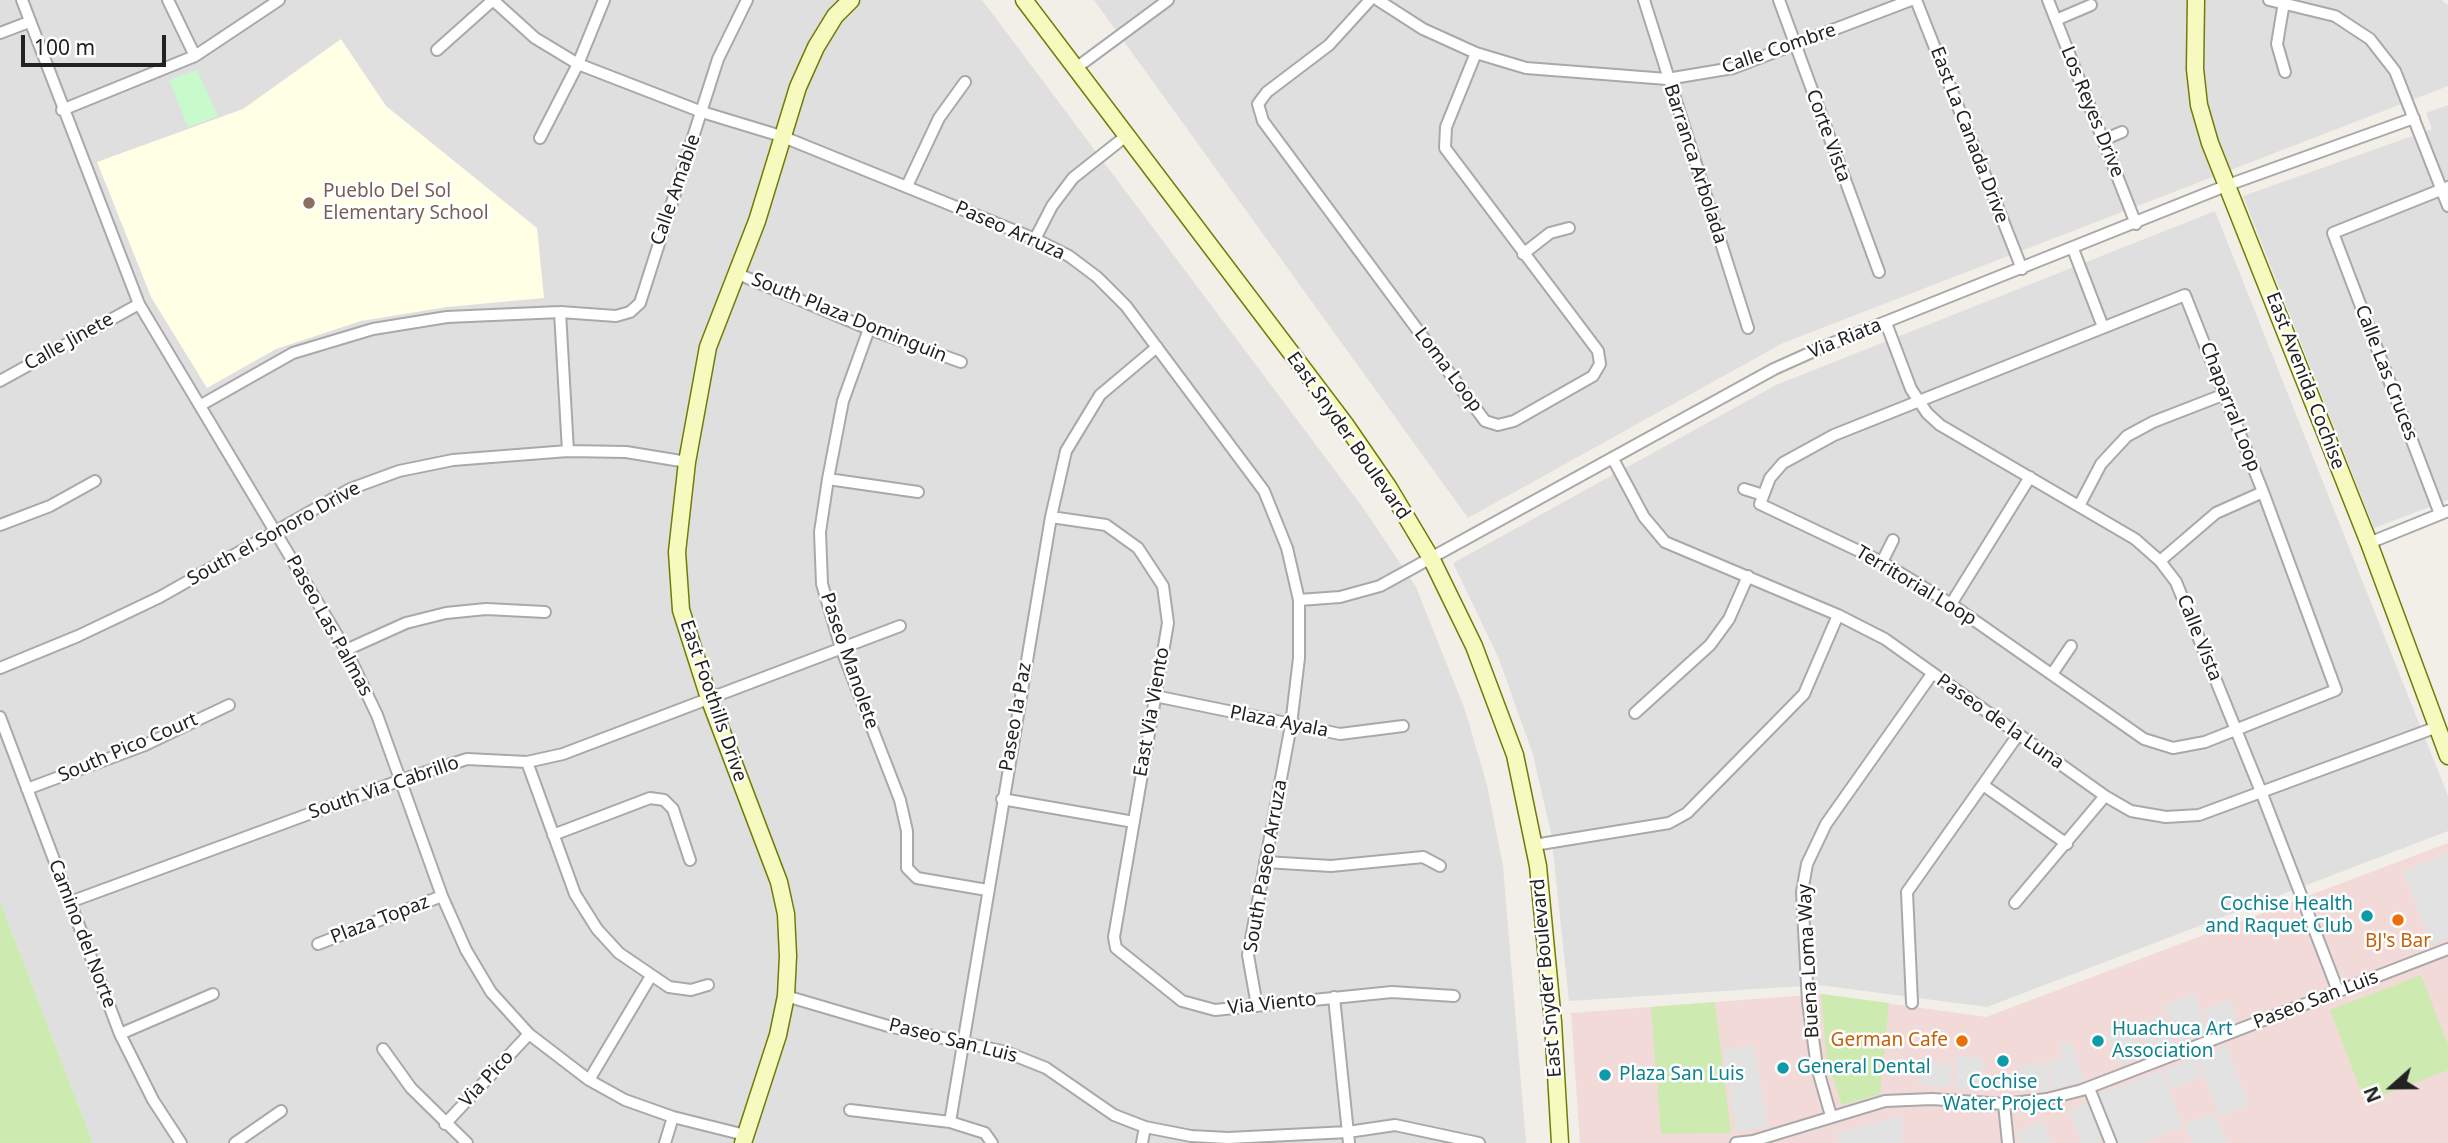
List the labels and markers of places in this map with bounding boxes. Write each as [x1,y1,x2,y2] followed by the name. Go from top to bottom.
[323,181,489,225] place label: Pueblo Del Sol Elementary School
[301,195,317,211] marker: Pueblo Del Sol Elementary School
[2205,894,2353,938] place label: Cochise Health and Raquet Club
[2359,908,2375,924] marker: Cochise Health and Raquet Club
[2390,912,2406,928] marker: BJ's Bar
[2365,931,2431,953] place label: BJ's Bar
[2112,1019,2233,1063] place label: Huachuca Art Association
[1831,1030,1948,1052] place label: German Cafe
[1954,1033,1970,1049] marker: German Cafe
[2090,1033,2106,1049] marker: Huachuca Art Association
[1995,1053,2011,1069] marker: Cochise Water Project
[1797,1057,1931,1079] place label: General Dental
[1775,1060,1791,1076] marker: General Dental
[1619,1064,1744,1086] place label: Plaza San Luis
[1597,1067,1613,1083] marker: Plaza San Luis
[1943,1072,2063,1116] place label: Cochise Water Project

